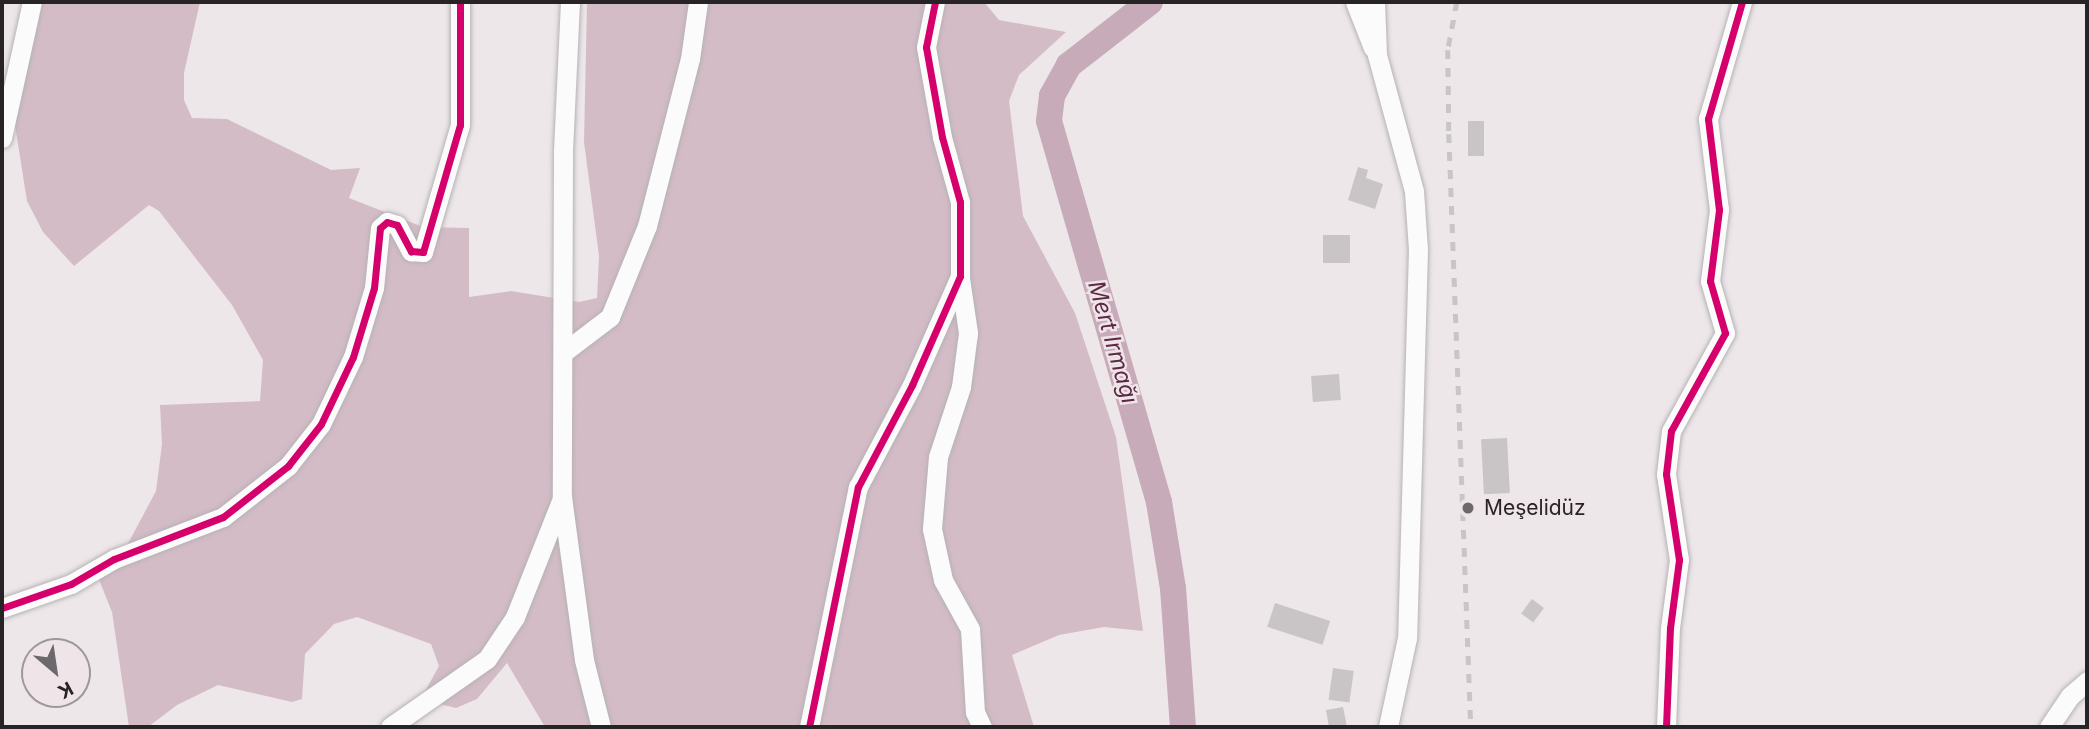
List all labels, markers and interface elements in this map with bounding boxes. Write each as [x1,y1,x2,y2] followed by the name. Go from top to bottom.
[1082,278,1144,406] water label: Mert Irmağı
[1484,495,1586,521] place label: Meşelidüz
[1458,498,1478,518] marker: Meşelidüz
[21,638,91,708] north arrow
[54,677,77,703] text: K

